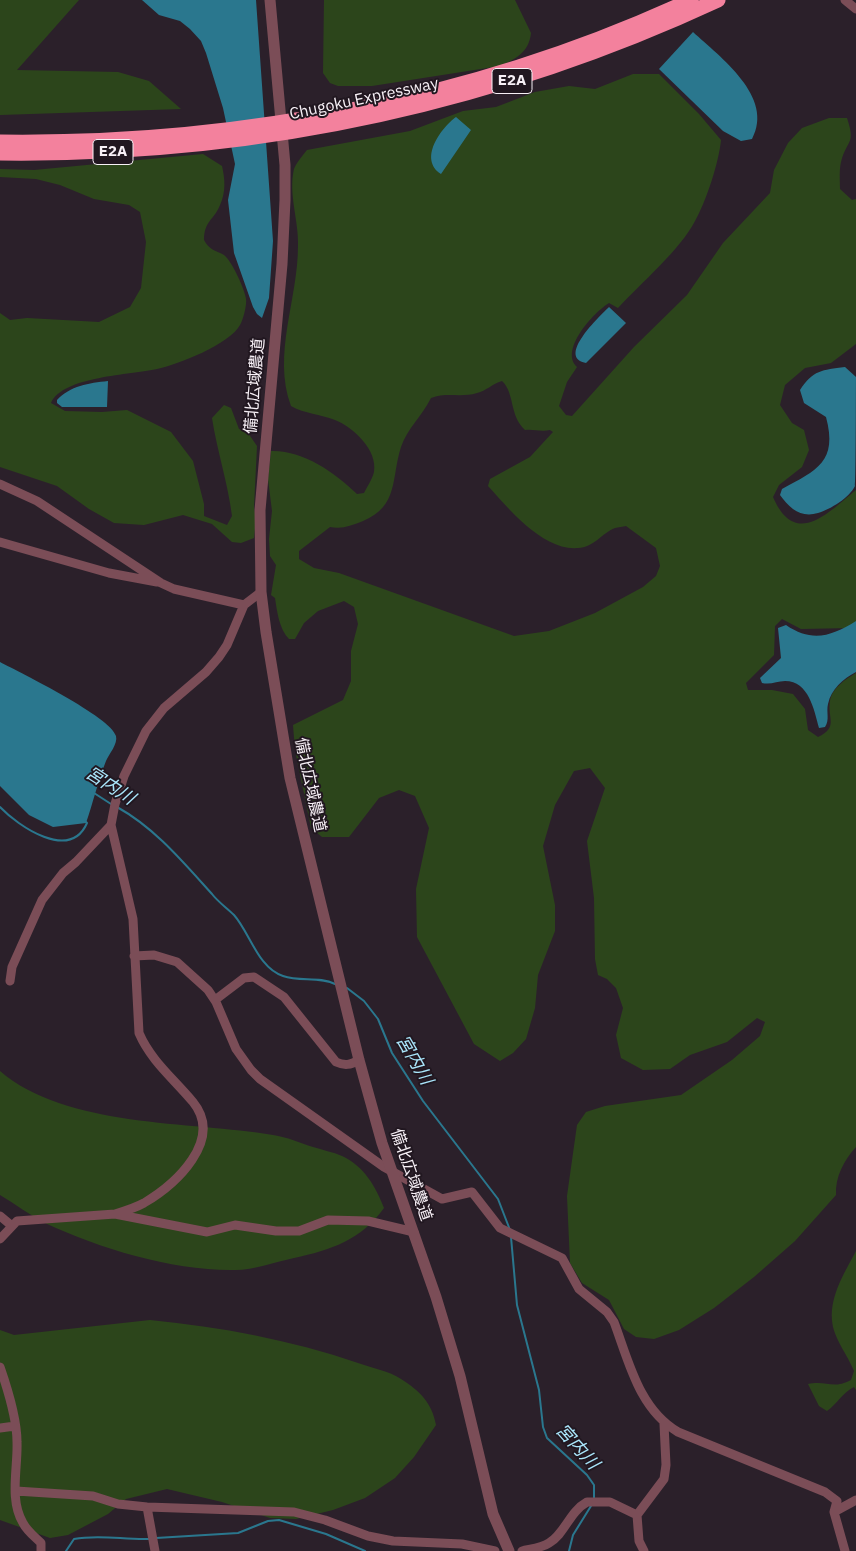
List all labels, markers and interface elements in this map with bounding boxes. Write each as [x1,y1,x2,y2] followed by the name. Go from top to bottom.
[492,68,532,94] road number: E2A
[288,74,440,124] street label: Chugoku Expressway
[93,140,133,164] road number: E2A
[241,337,269,435] street label: 備北広域農道
[291,736,329,834] street label: 備北広域農道
[81,762,139,810] water label: 宮内川
[391,1031,437,1089] water label: 宮内川
[386,1126,436,1224] street label: 備北広域農道
[551,1420,603,1474] water label: 宮内川

